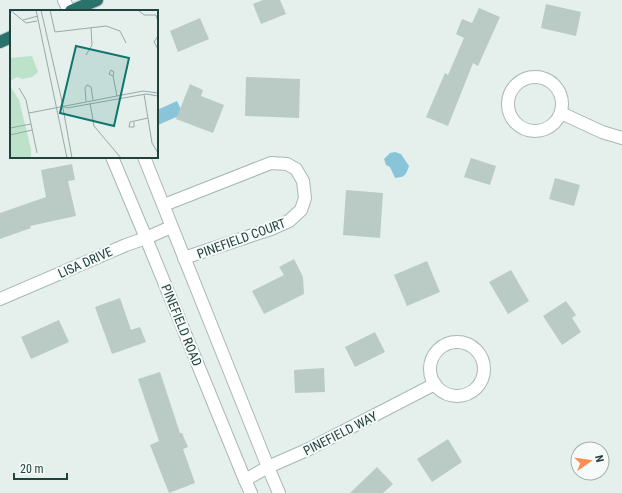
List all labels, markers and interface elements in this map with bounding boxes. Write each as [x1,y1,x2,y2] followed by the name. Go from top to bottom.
[10,10,158,158] inset map
[195,215,288,261] street label: PINEFIELD COURT
[56,244,115,281] street label: LISA DRIVE
[158,282,205,368] street label: PINEFIELD ROAD
[301,408,380,458] street label: PINEFIELD WAY
[570,441,610,481] north arrow
[592,454,606,464] text: N
[14,455,67,481] scale bar
[20,462,44,476] text: 20 m

